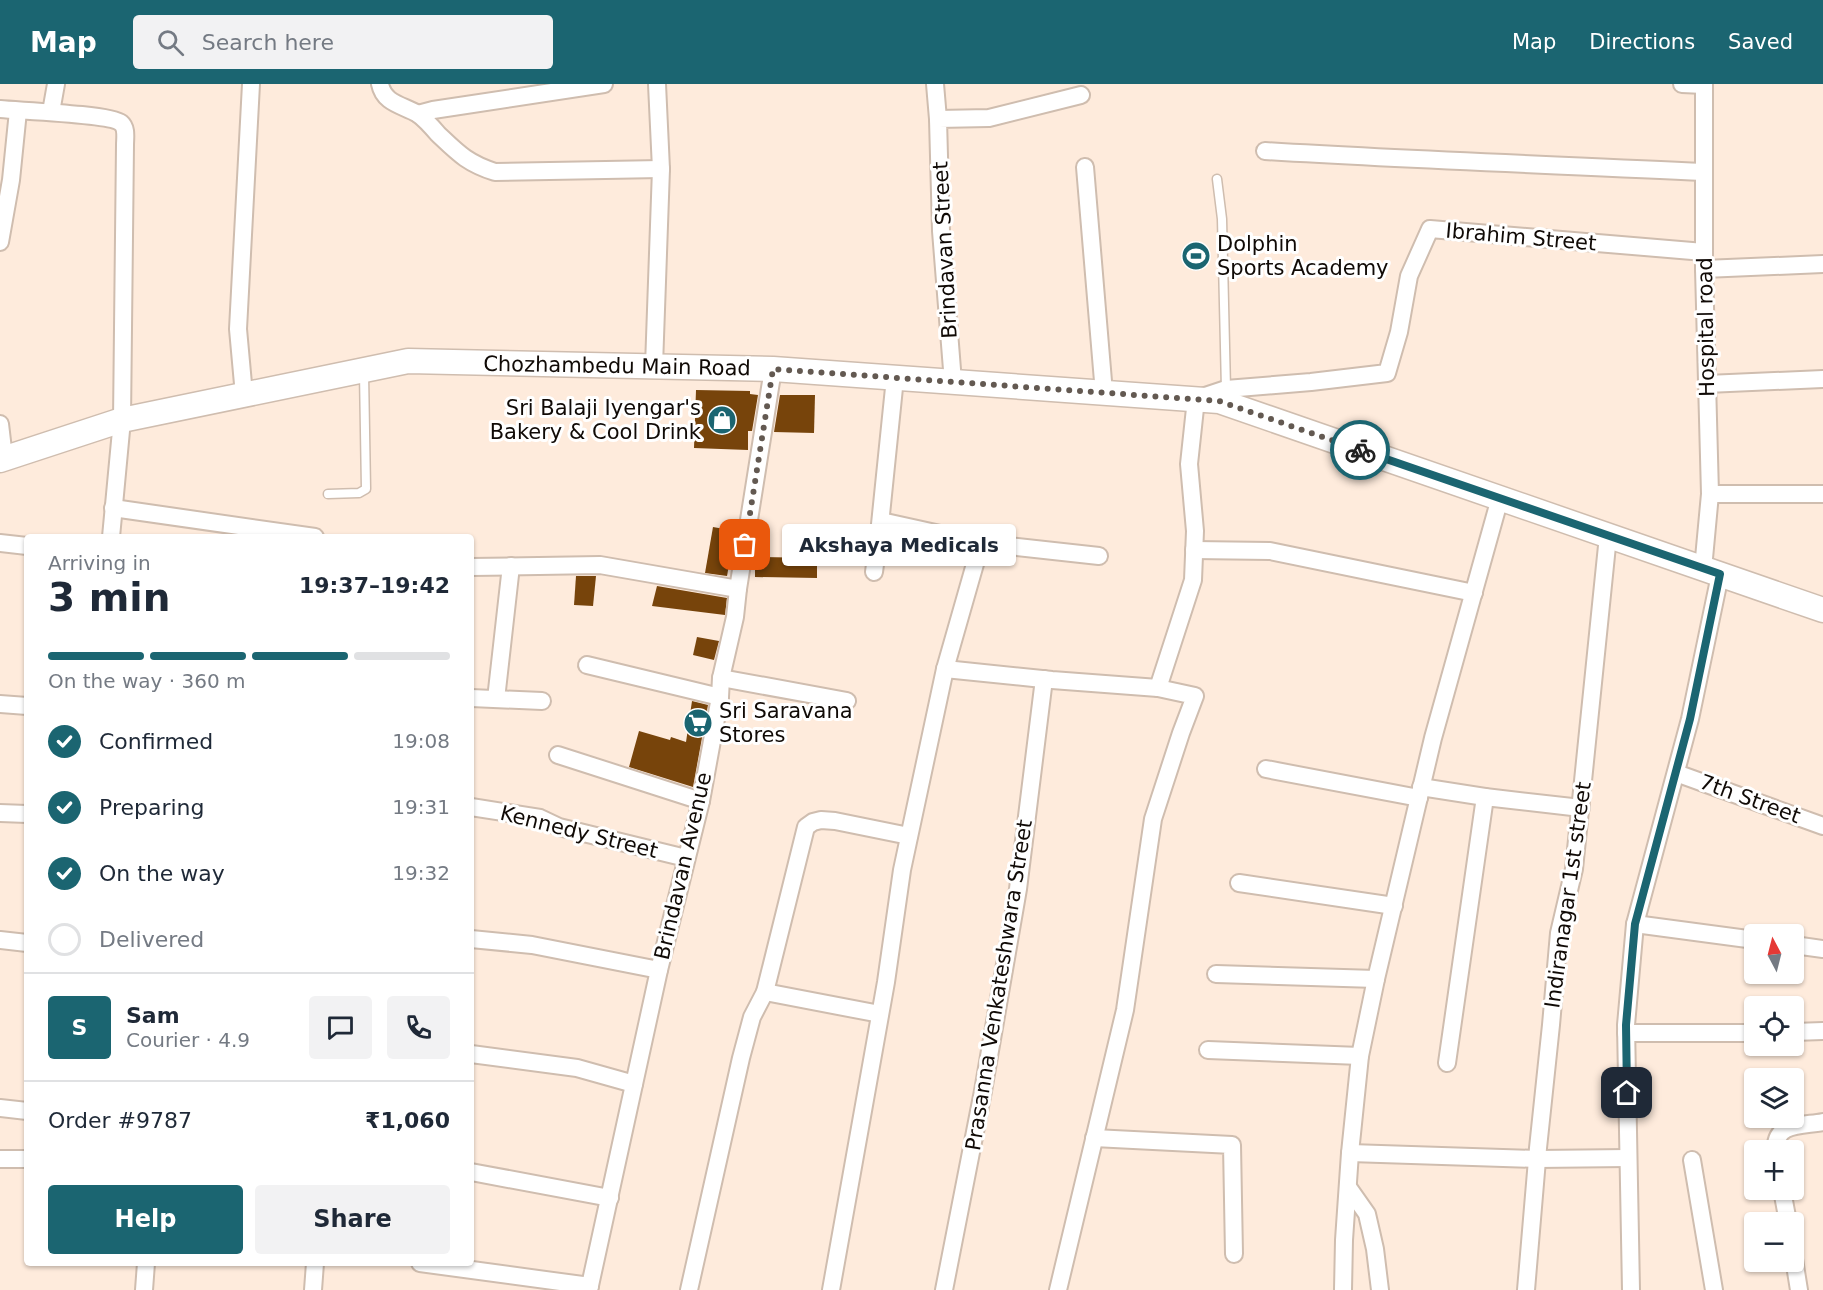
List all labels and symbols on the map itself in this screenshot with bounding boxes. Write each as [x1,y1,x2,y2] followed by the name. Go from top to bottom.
[928,161,962,339] street label: Brindavan Street
[1445,218,1597,256] street label: Ibrahim Street
[1217,232,1389,280] place label: Dolphin Sports Academy
[1180,240,1212,272] sports icon: Dolphin Sports Academy
[1693,257,1719,397] street label: Hospital road
[483,352,751,380] street label: Chozhambedu Main Road
[490,396,702,444] place label: Sri Balaji Iyengar's Bakery & Cool Drink
[706,404,738,436] shop icon: Sri Balaji Iyengar's Bakery & Cool Drink
[1330,420,1390,480] courier
[719,519,770,570] pin
[781,524,1015,566] callout: Akshaya Medicals
[719,699,853,747] place label: Sri Saravana Stores
[682,707,714,739] supermarket icon: Sri Saravana Stores
[650,770,716,962] street label: Brindavan Avenue
[1696,770,1804,828] street label: 7th Street
[1540,780,1596,1010] street label: Indiranagar 1st street
[498,801,660,863] street label: Kennedy Street
[961,818,1037,1152] street label: Prasanna Venkateshwara Street
[1744,924,1804,984] north arrow
[1601,1067,1652,1118] pin

